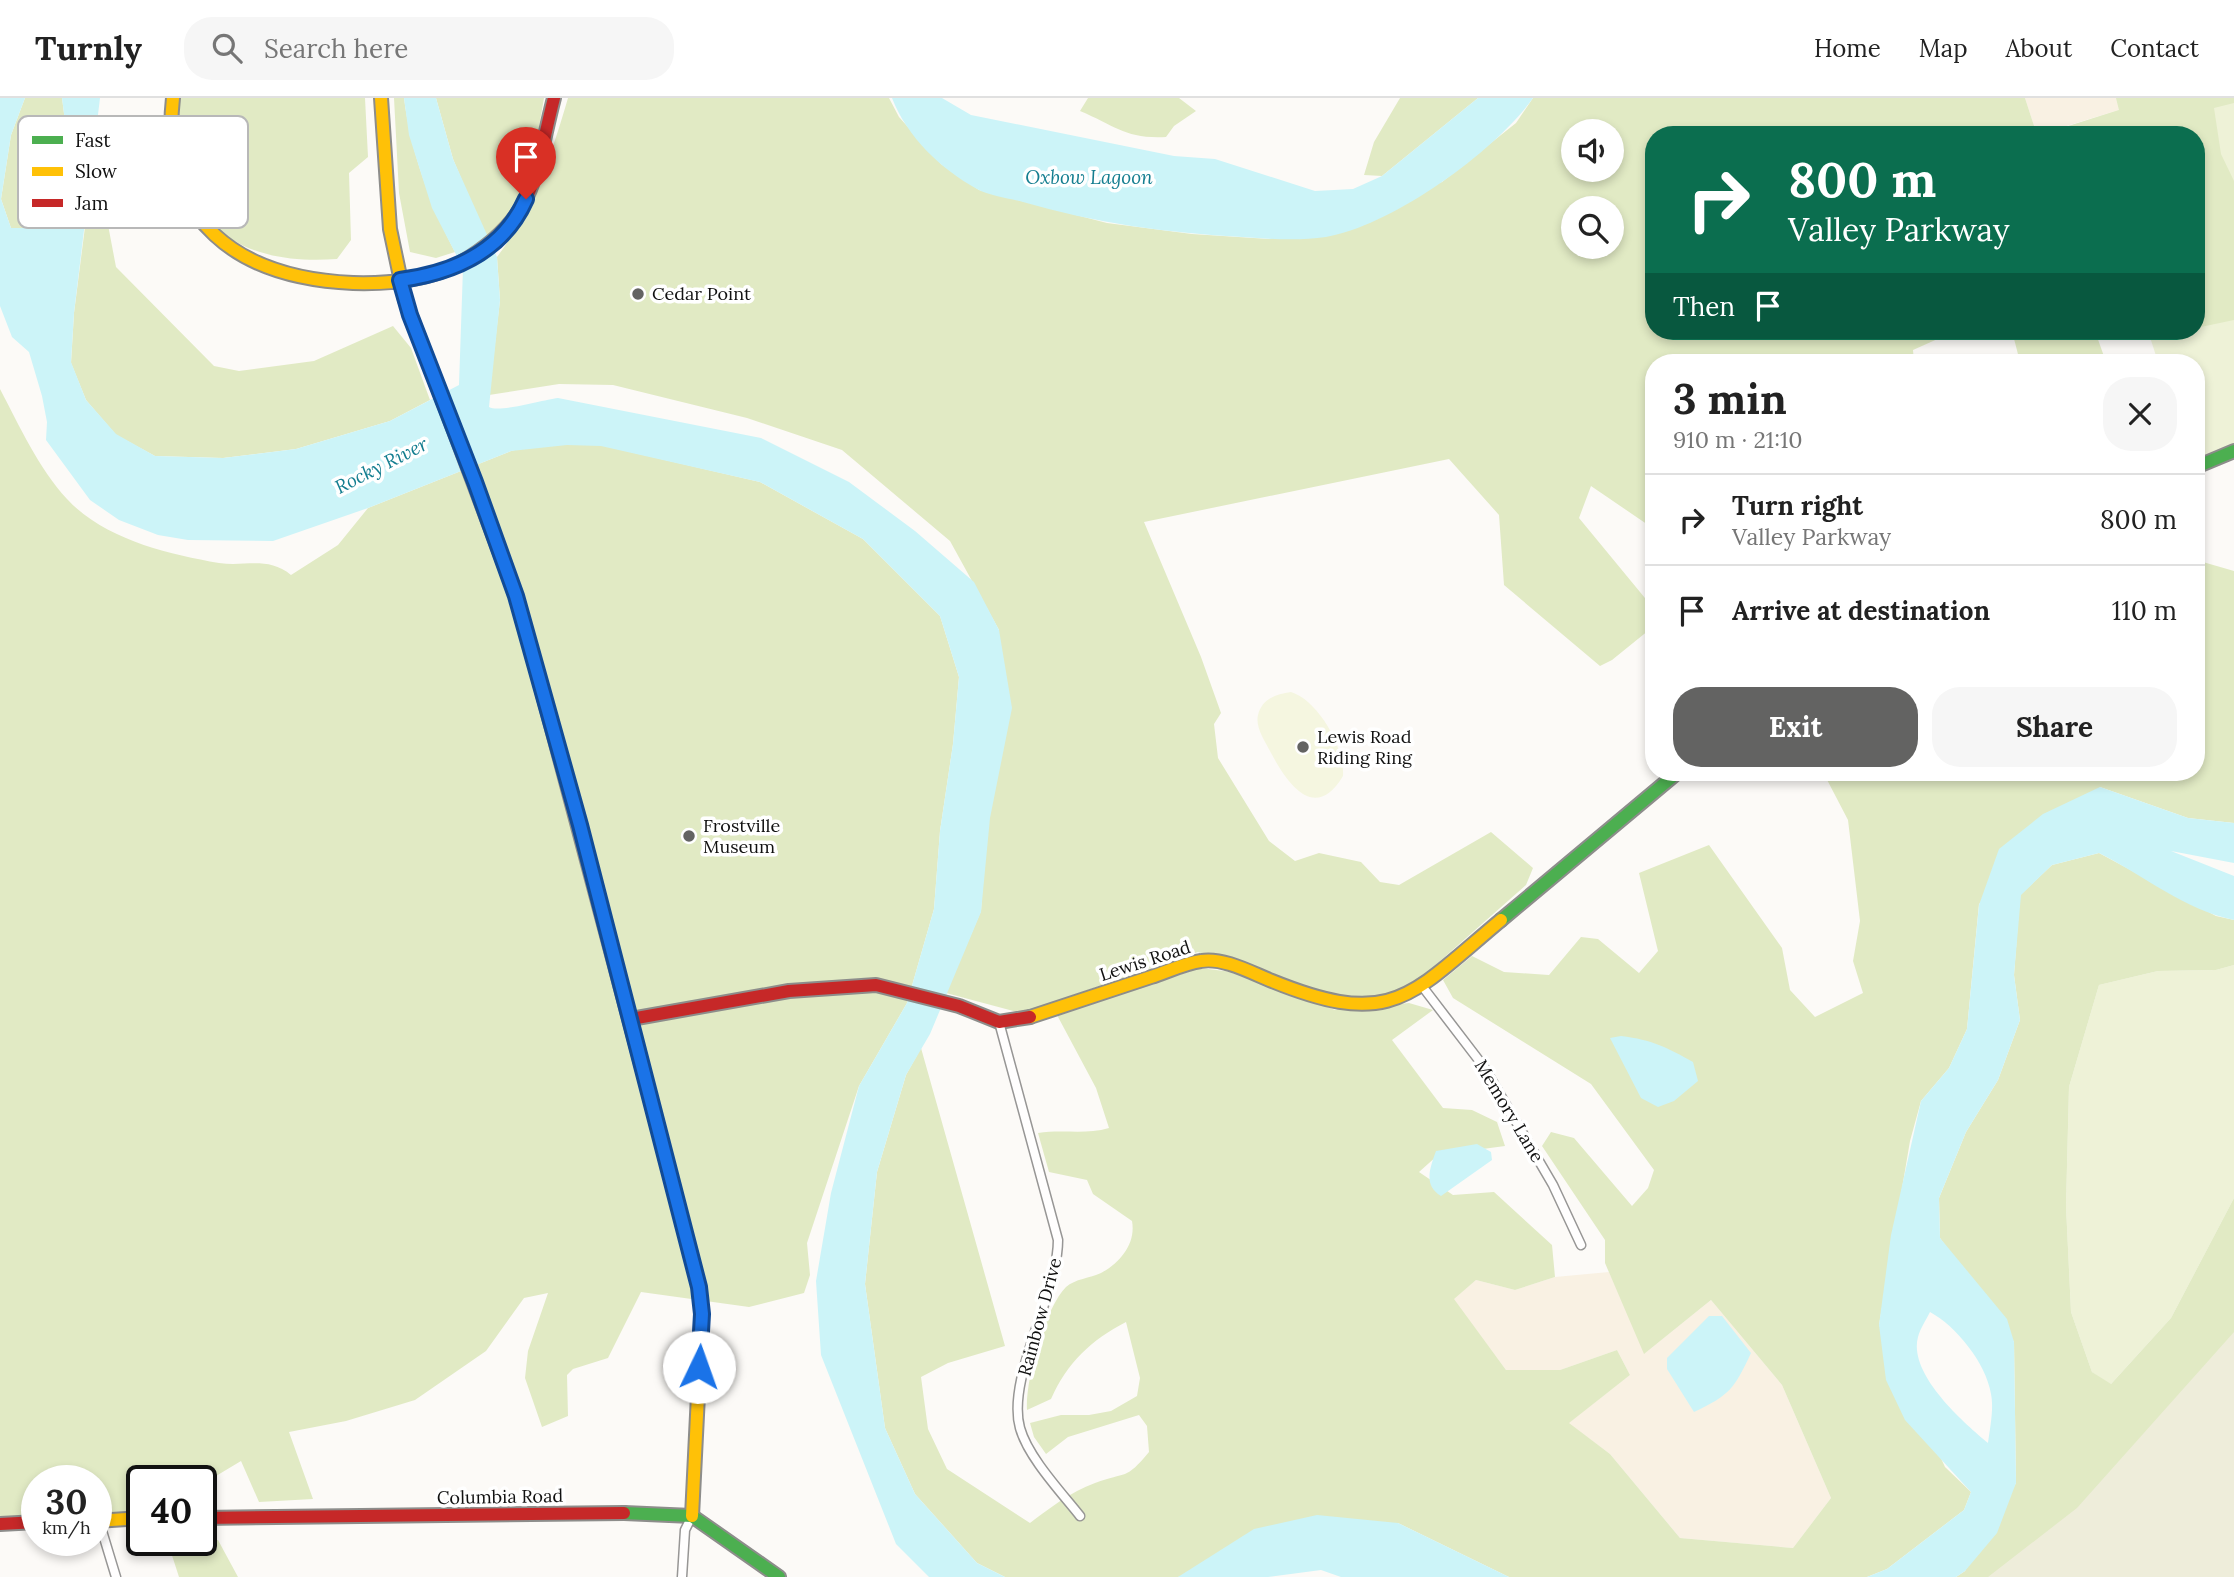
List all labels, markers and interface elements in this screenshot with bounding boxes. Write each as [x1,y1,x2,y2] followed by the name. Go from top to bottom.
[184,17,674,80] search box
[35,27,142,69] text: Turnly
[208,29,246,67] icon: search
[264,32,408,65] text: Search here
[1814,33,1881,64] text: Home
[1919,33,1968,64] text: Map
[2006,33,2072,64] text: About
[2110,33,2199,64] text: Contact
[18,116,248,228] legend
[1561,119,1624,259] map controls
[1561,119,1624,182] button: sound
[496,127,556,199] pin
[75,128,111,152] text: Fast
[507,138,545,176] icon: arrive
[1788,148,1936,210] text: 800 m
[1673,154,1764,245] icon: right
[75,159,118,183] text: Slow
[1025,165,1153,189] water label: Oxbow Lagoon
[74,191,109,215] text: Jam
[1561,196,1624,259] button: search
[1788,209,2010,250] text: Valley Parkway
[652,282,751,305] place label: Cedar Point
[630,286,646,302] marker: Cedar Point
[1749,287,1787,325] icon: arrive
[1673,290,1735,323] text: Then
[1673,372,1787,426] text: 3 min
[2103,377,2177,451] button: close
[1673,425,1803,454] text: 910 m · 21:10
[331,431,432,499] water label: Rocky River
[1732,489,1863,522] text: Turn right
[1673,501,1711,539] icon: right
[2100,503,2177,536] text: 800 m
[1732,522,1891,551] text: Valley Parkway
[1673,592,1711,630] icon: arrive
[1732,594,1990,627] text: Arrive at destination
[2112,594,2177,627] text: 110 m
[1673,687,1918,767] button: Exit
[1932,687,2177,767] button: Share
[1317,725,1413,769] place label: Lewis Road Riding Ring
[1295,739,1311,755] marker: Lewis Road Riding Ring
[703,814,780,858] place label: Frostville Museum
[681,828,697,844] marker: Frostville Museum
[1096,935,1194,986] street label: Lewis Road
[1470,1055,1549,1167] street label: Memory Lane
[1013,1255,1066,1379] street label: Rainbow Drive
[662,1330,736,1404] position arrow
[126,1465,217,1556] speed limit sign: 40
[46,1479,87,1524] text: 30
[437,1484,563,1509] street label: Columbia Road
[42,1516,91,1539] text: km/h

